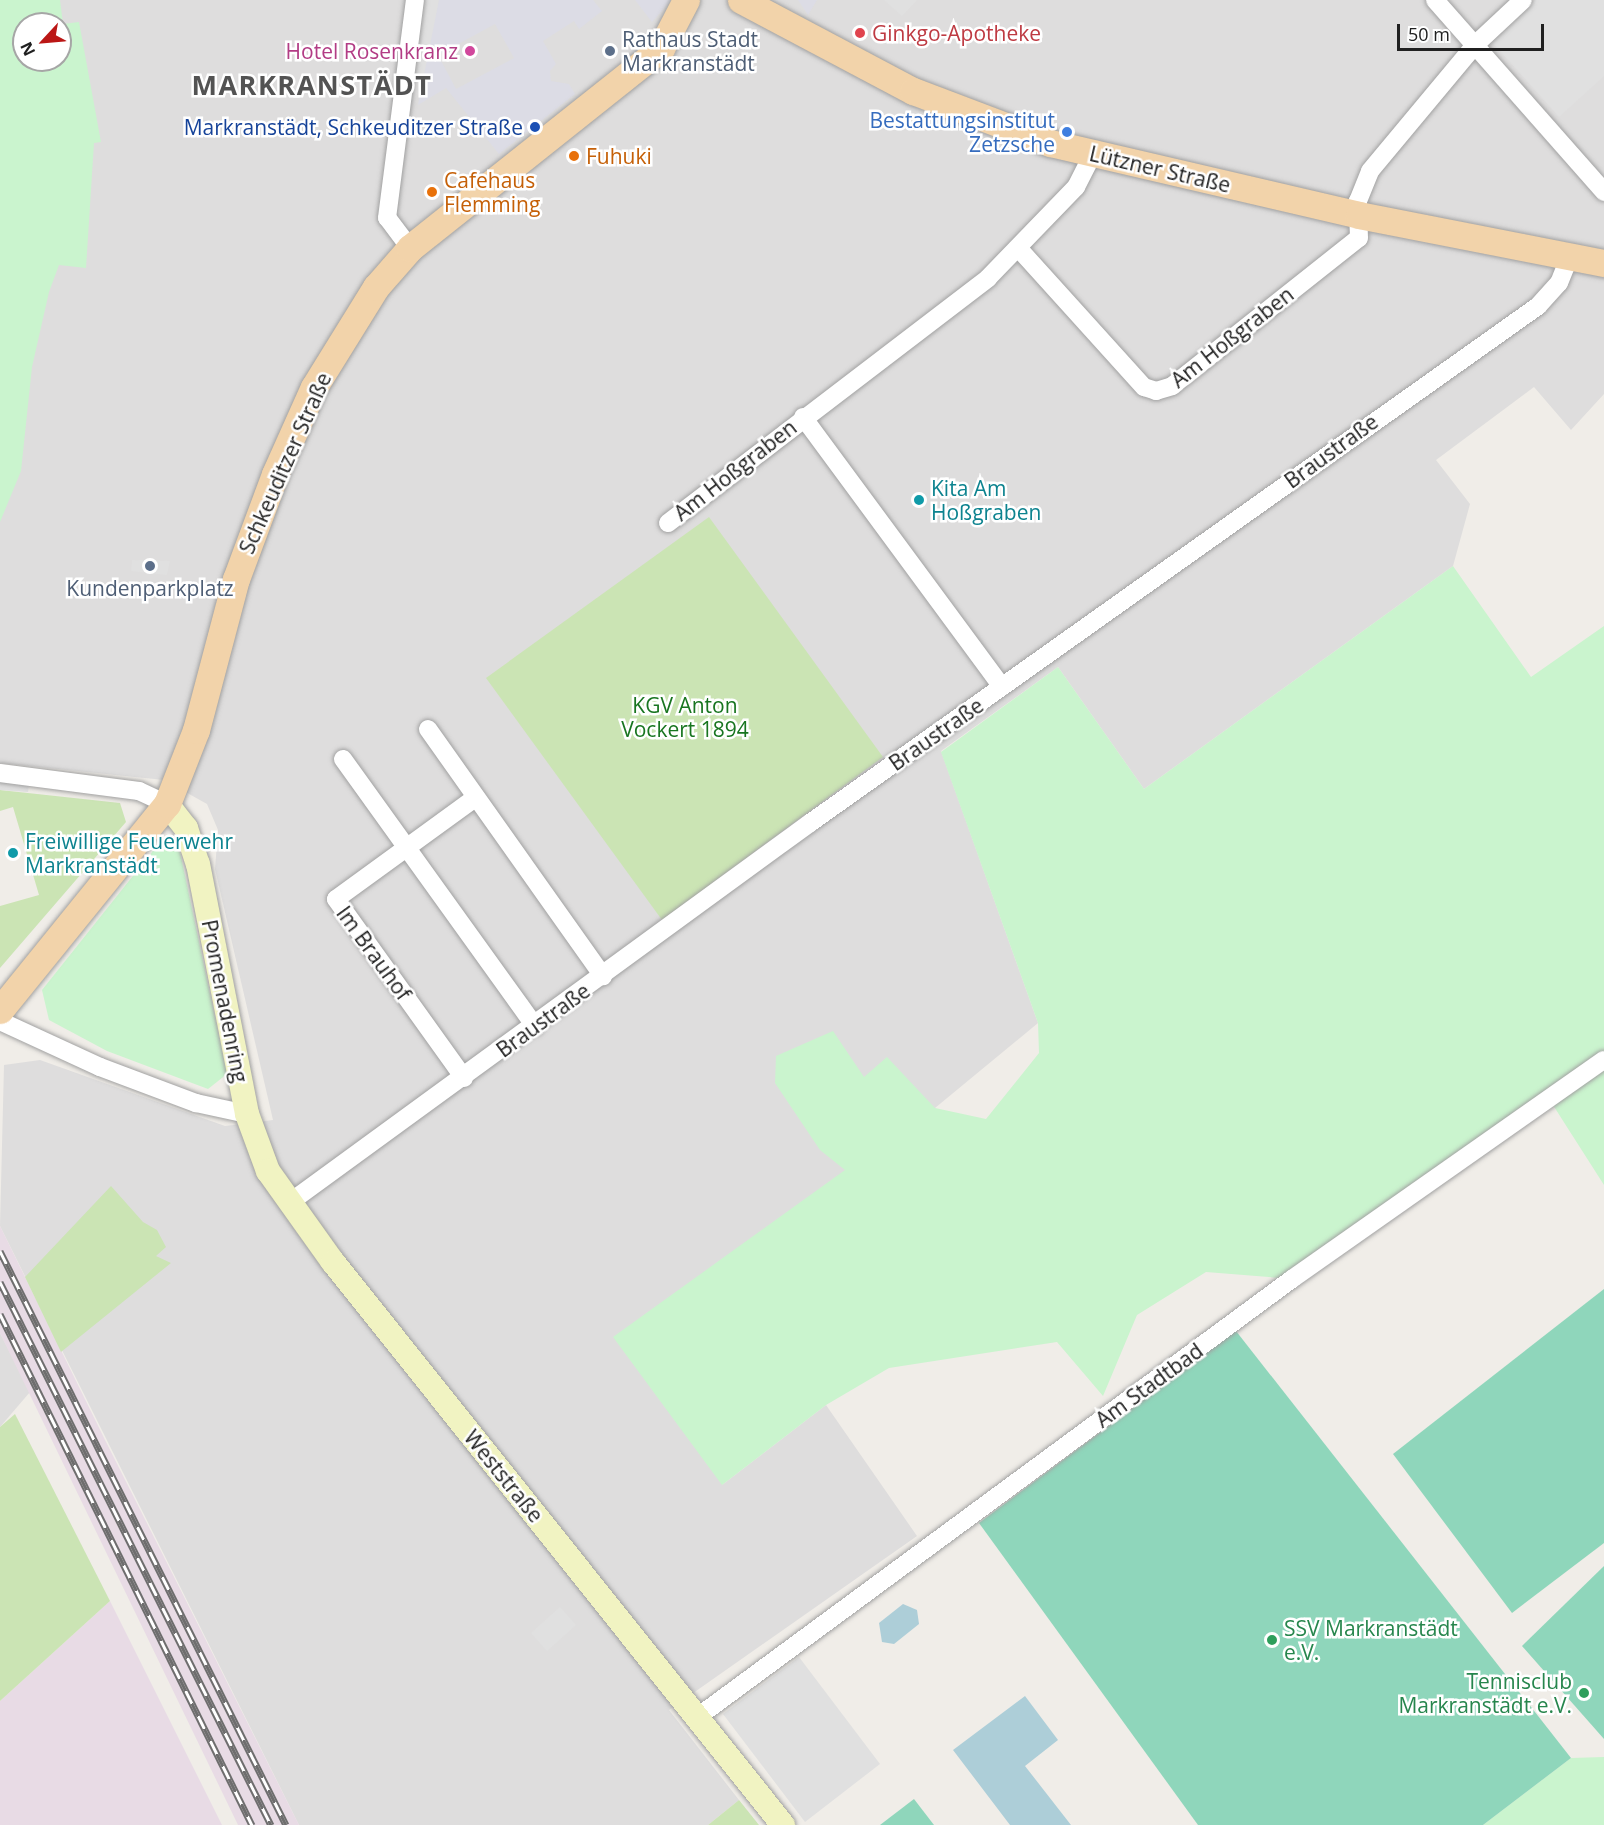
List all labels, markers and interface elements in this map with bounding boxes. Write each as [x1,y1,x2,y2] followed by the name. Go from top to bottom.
[12,12,72,72] north arrow
[1400,12,1547,50] scale bar
[872,20,1041,46] place label: Ginkgo-Apotheke
[1408,22,1450,46] text: 50 m
[622,26,758,76] place label: Rathaus Stadt Markranstädt
[853,26,867,40] marker: Ginkgo-Apotheke
[15,38,40,60] text: N
[286,38,458,64] place label: Hotel Rosenkranz
[463,44,477,58] marker: Hotel Rosenkranz
[603,44,617,58] marker: Rathaus Stadt Markranstädt
[191,69,433,101] district label: MARKRANSTÄDT
[870,107,1055,157] place label: Bestattungsinstitut Zetzsche
[184,114,523,140] place label: Markranstädt, Schkeuditzer Straße
[528,120,542,134] marker: Markranstädt, Schkeuditzer Straße
[1060,125,1074,139] marker: Bestattungsinstitut Zetzsche
[1087,141,1233,197] street label: Lützner Straße
[586,143,652,169] place label: Fuhuki
[567,149,581,163] marker: Fuhuki
[444,167,540,217] place label: Cafehaus Flemming
[425,185,439,199] marker: Cafehaus Flemming
[1166,281,1298,393] street label: Am Hoßgraben
[234,369,336,557] street label: Schkeuditzer Straße
[1279,409,1383,493] street label: Braustraße
[669,414,801,526] street label: Am Hoßgraben
[931,475,1041,525] place label: Kita Am Hoßgraben
[912,493,926,507] marker: Kita Am Hoßgraben
[143,559,157,573] marker: Kundenparkplatz
[66,575,234,601] place label: Kundenparkplatz
[621,692,749,742] park label: KGV Anton Vockert 1894
[884,692,988,776] street label: Braustraße
[25,828,233,878] place label: Freiwillige Feuerwehr Markranstädt
[6,846,20,860] marker: Freiwillige Feuerwehr Markranstädt
[331,901,417,1005] street label: Im Brauhof
[197,917,253,1085] street label: Promenadenring
[491,978,595,1062] street label: Braustraße
[1090,1338,1208,1432] street label: Am Stadtbad
[459,1425,549,1527] street label: Weststraße
[1284,1615,1458,1665] place label: SSV Markranstädt e.V.
[1265,1633,1279,1647] marker: SSV Markranstädt e.V.
[1398,1668,1572,1718] place label: Tennisclub Markranstädt e.V.
[1577,1686,1591,1700] marker: Tennisclub Markranstädt e.V.

